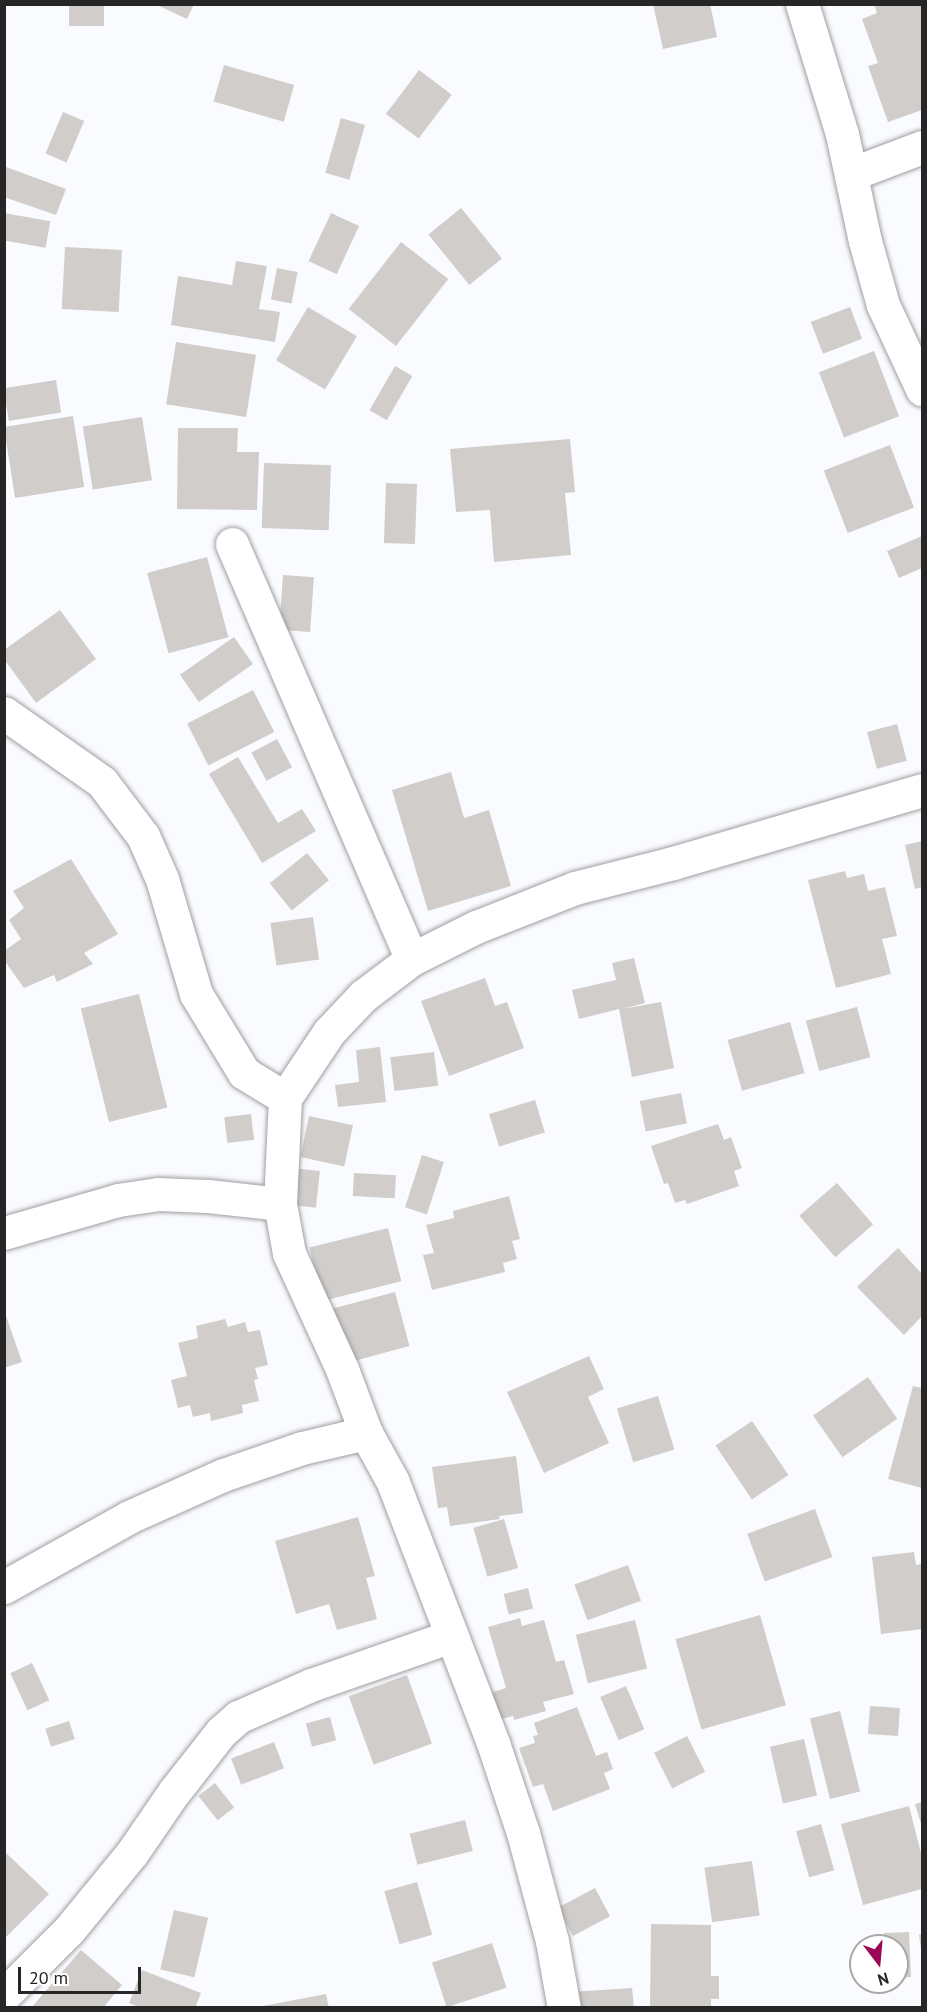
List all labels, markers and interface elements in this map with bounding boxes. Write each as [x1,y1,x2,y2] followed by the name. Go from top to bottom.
[849,1934,909,1994] north arrow
[21,1955,144,1993] scale bar
[29,1966,68,1989] text: 20 m
[876,1968,891,1990] text: N

